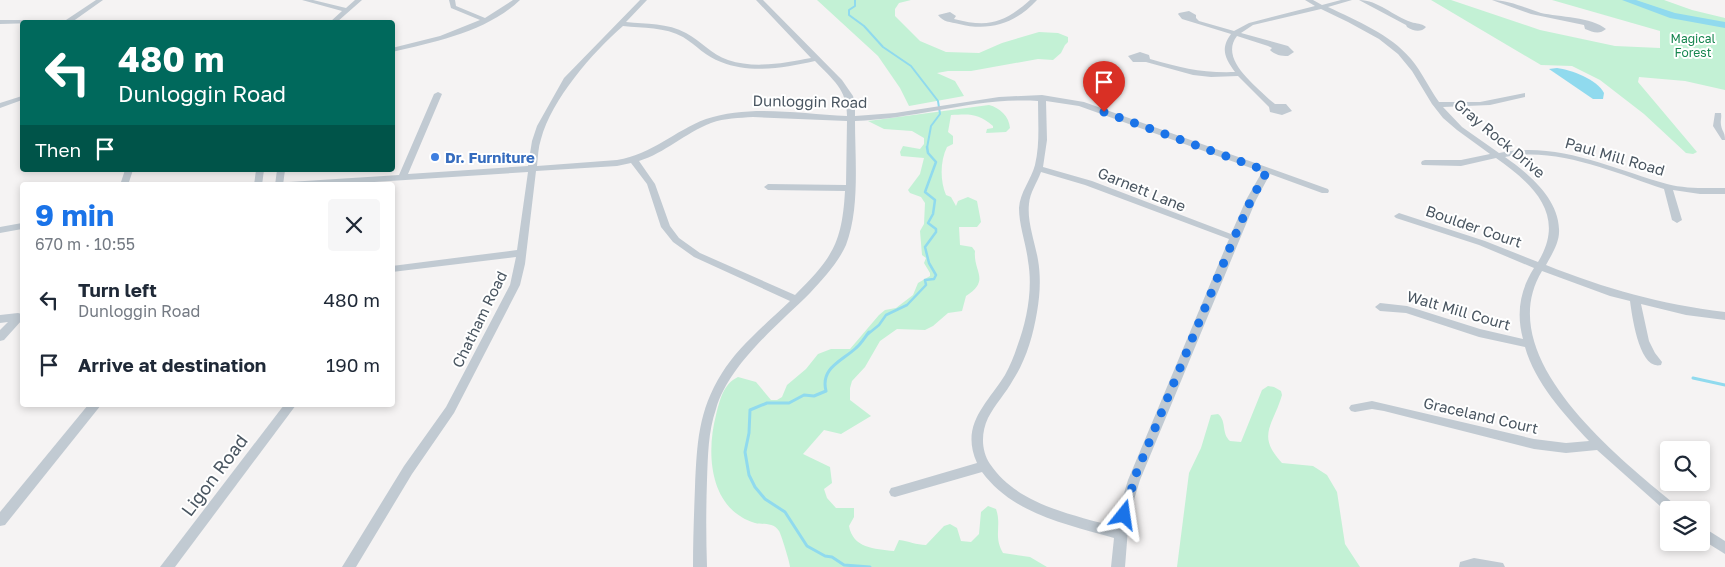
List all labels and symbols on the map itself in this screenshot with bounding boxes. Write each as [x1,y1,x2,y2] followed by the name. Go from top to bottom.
[1671,31,1716,60] park label: Magical Forest
[1083,61,1125,112] pin
[753,91,867,111] street label: Dunloggin Road
[1451,95,1549,181] street label: Gray Rock Drive
[1563,133,1667,179] street label: Paul Mill Road
[445,148,535,166] place label: Dr. Furniture
[429,151,441,163] marker: Dr. Furniture
[1095,163,1189,215] street label: Garnett Lane
[1423,201,1525,251] street label: Boulder Court
[448,268,510,370] street label: Chatham Road
[1405,287,1513,333] street label: Walt Mill Court
[1422,393,1540,437] street label: Graceland Court
[176,430,252,520] street label: Ligon Road
[1097,488,1149,540] position arrow

